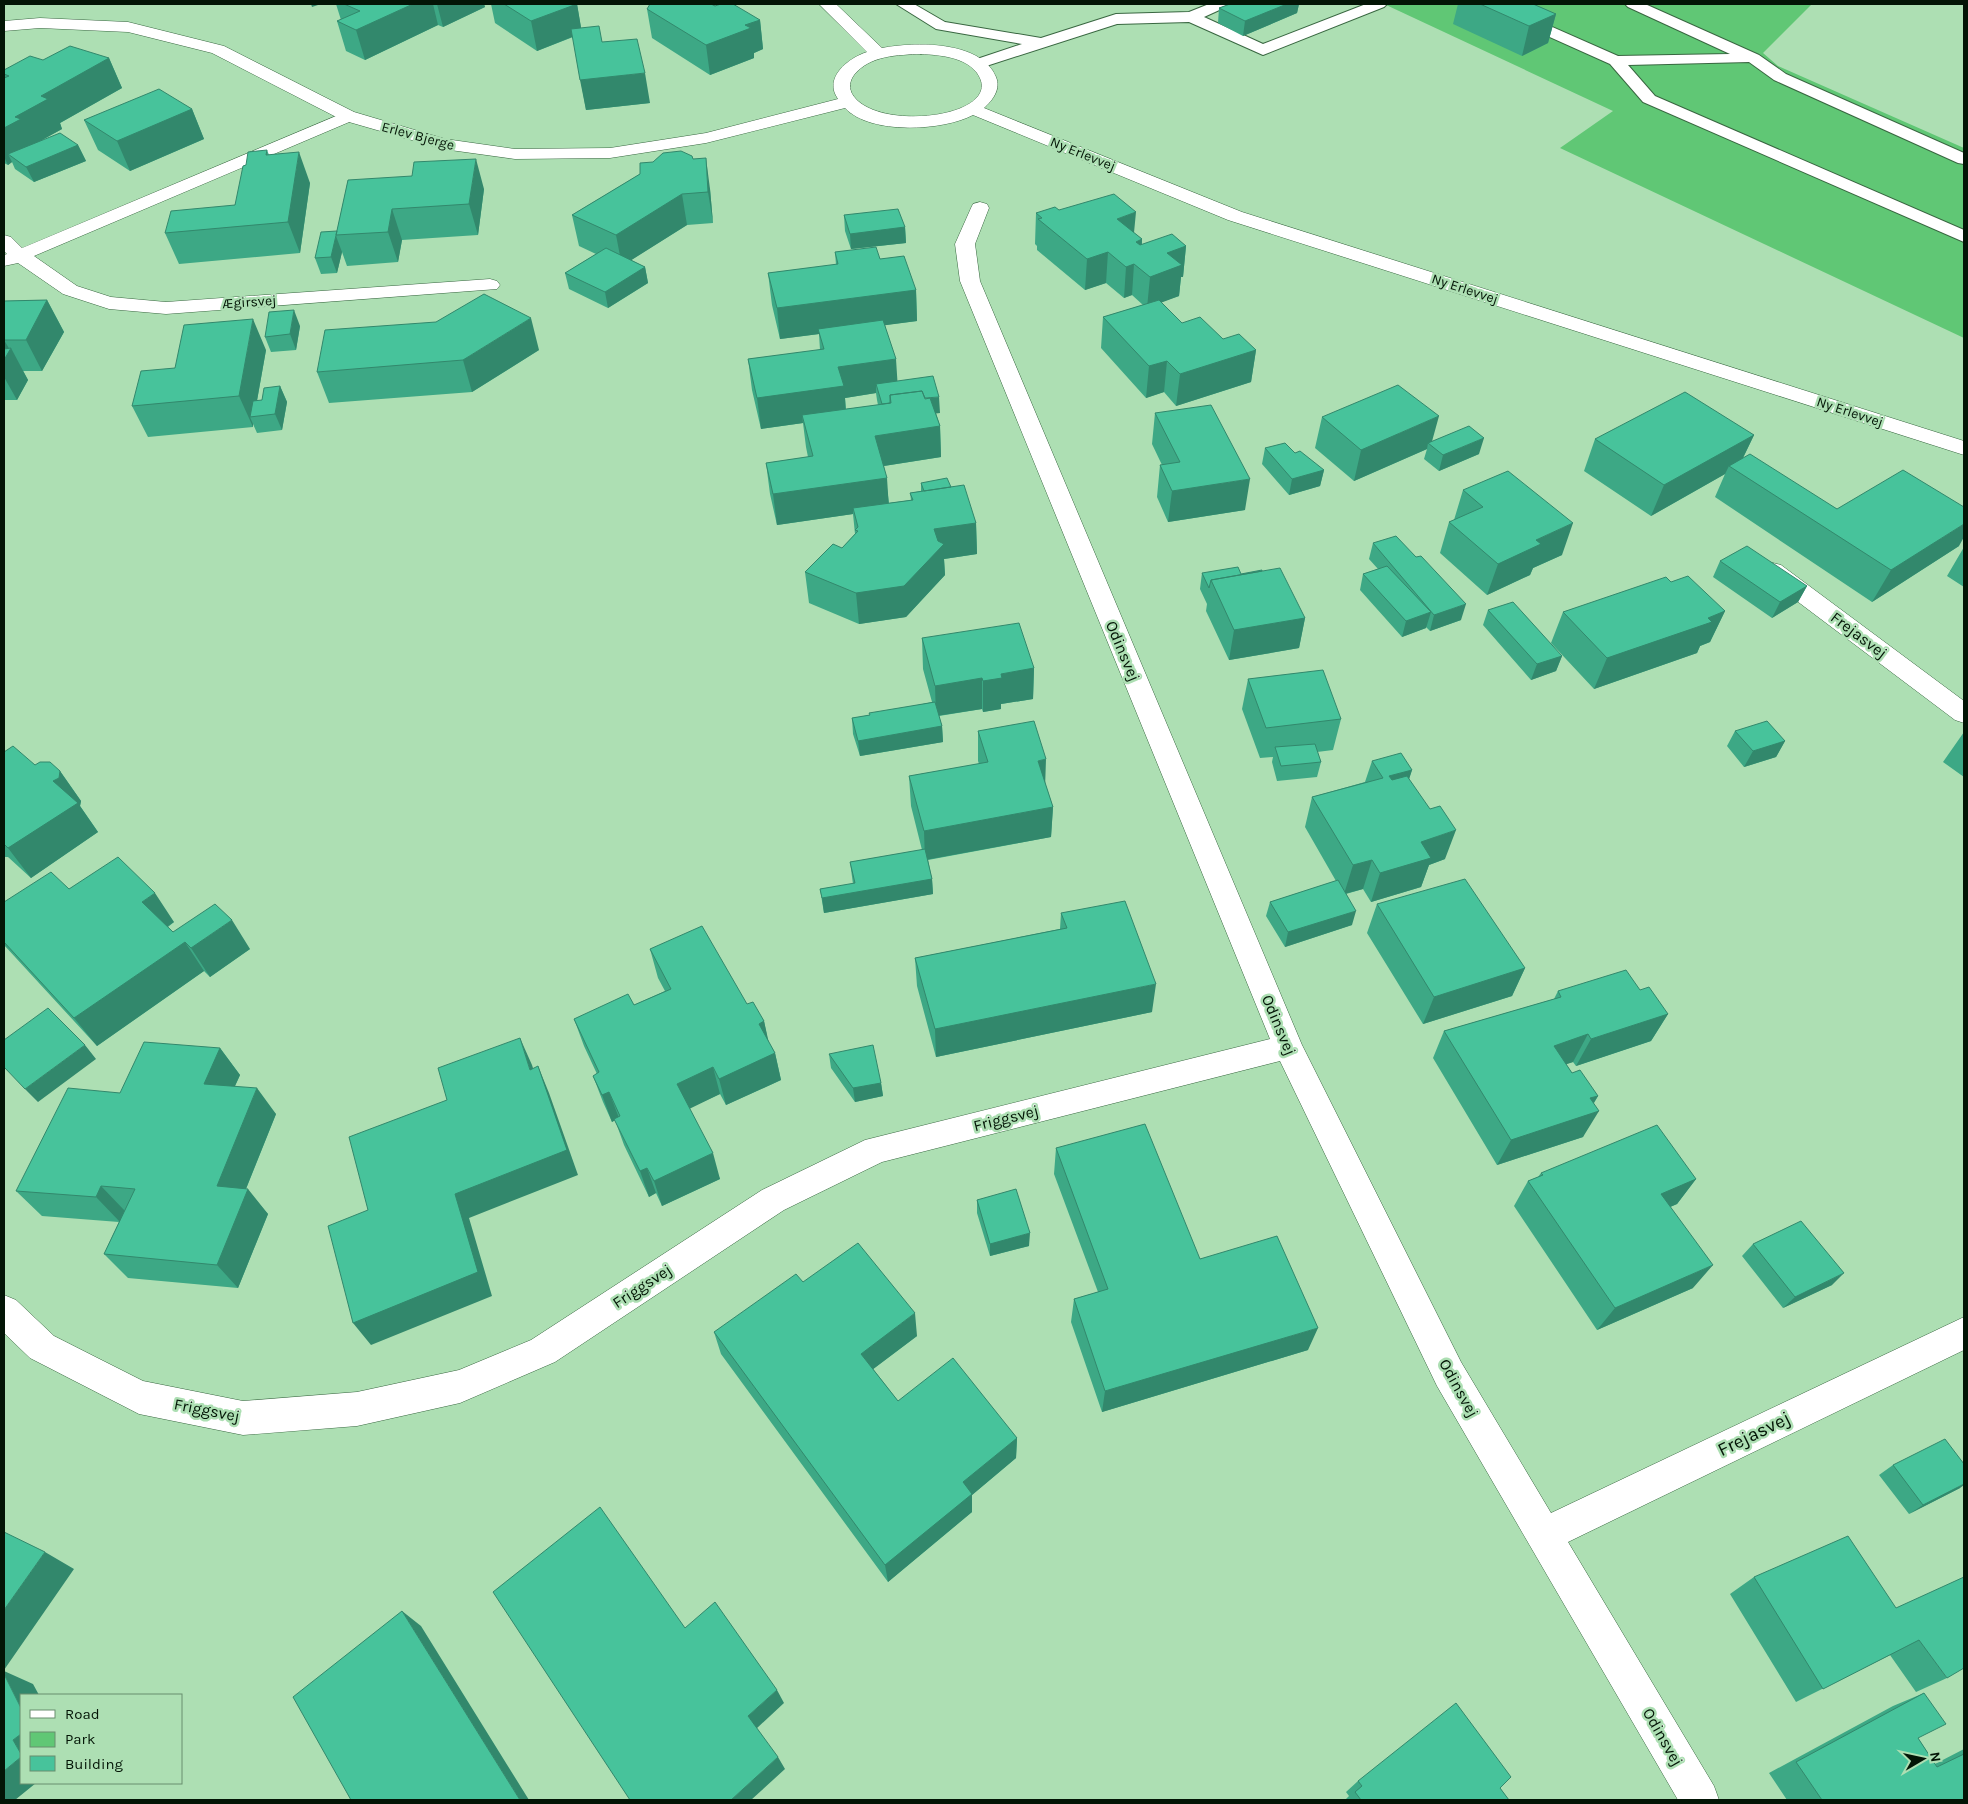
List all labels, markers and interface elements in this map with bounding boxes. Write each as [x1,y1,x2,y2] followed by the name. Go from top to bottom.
[380,118,456,154] street label: Erlev Bjerge
[1048,133,1118,175] street label: Ny Erlevvej
[1430,270,1500,308] street label: Ny Erlevvej
[221,292,277,312] street label: Ægirsvej
[1815,393,1885,431] street label: Ny Erlevvej
[1827,608,1891,662] street label: Frejasvej
[1102,618,1144,684] street label: Odinsvej
[1258,992,1300,1058] street label: Odinsvej
[971,1101,1041,1135] street label: Friggsvej
[609,1260,675,1312] street label: Friggsvej
[1435,1355,1483,1421] street label: Odinsvej
[172,1394,242,1426] street label: Friggsvej
[1714,1407,1794,1461] street label: Frejasvej
[20,1694,182,1784] legend
[65,1705,100,1723] text: Road
[1639,1705,1687,1769] street label: Odinsvej
[65,1730,95,1748] text: Park
[1898,1734,1948,1784] north arrow
[1926,1751,1945,1763] text: N
[65,1755,123,1773] text: Building

